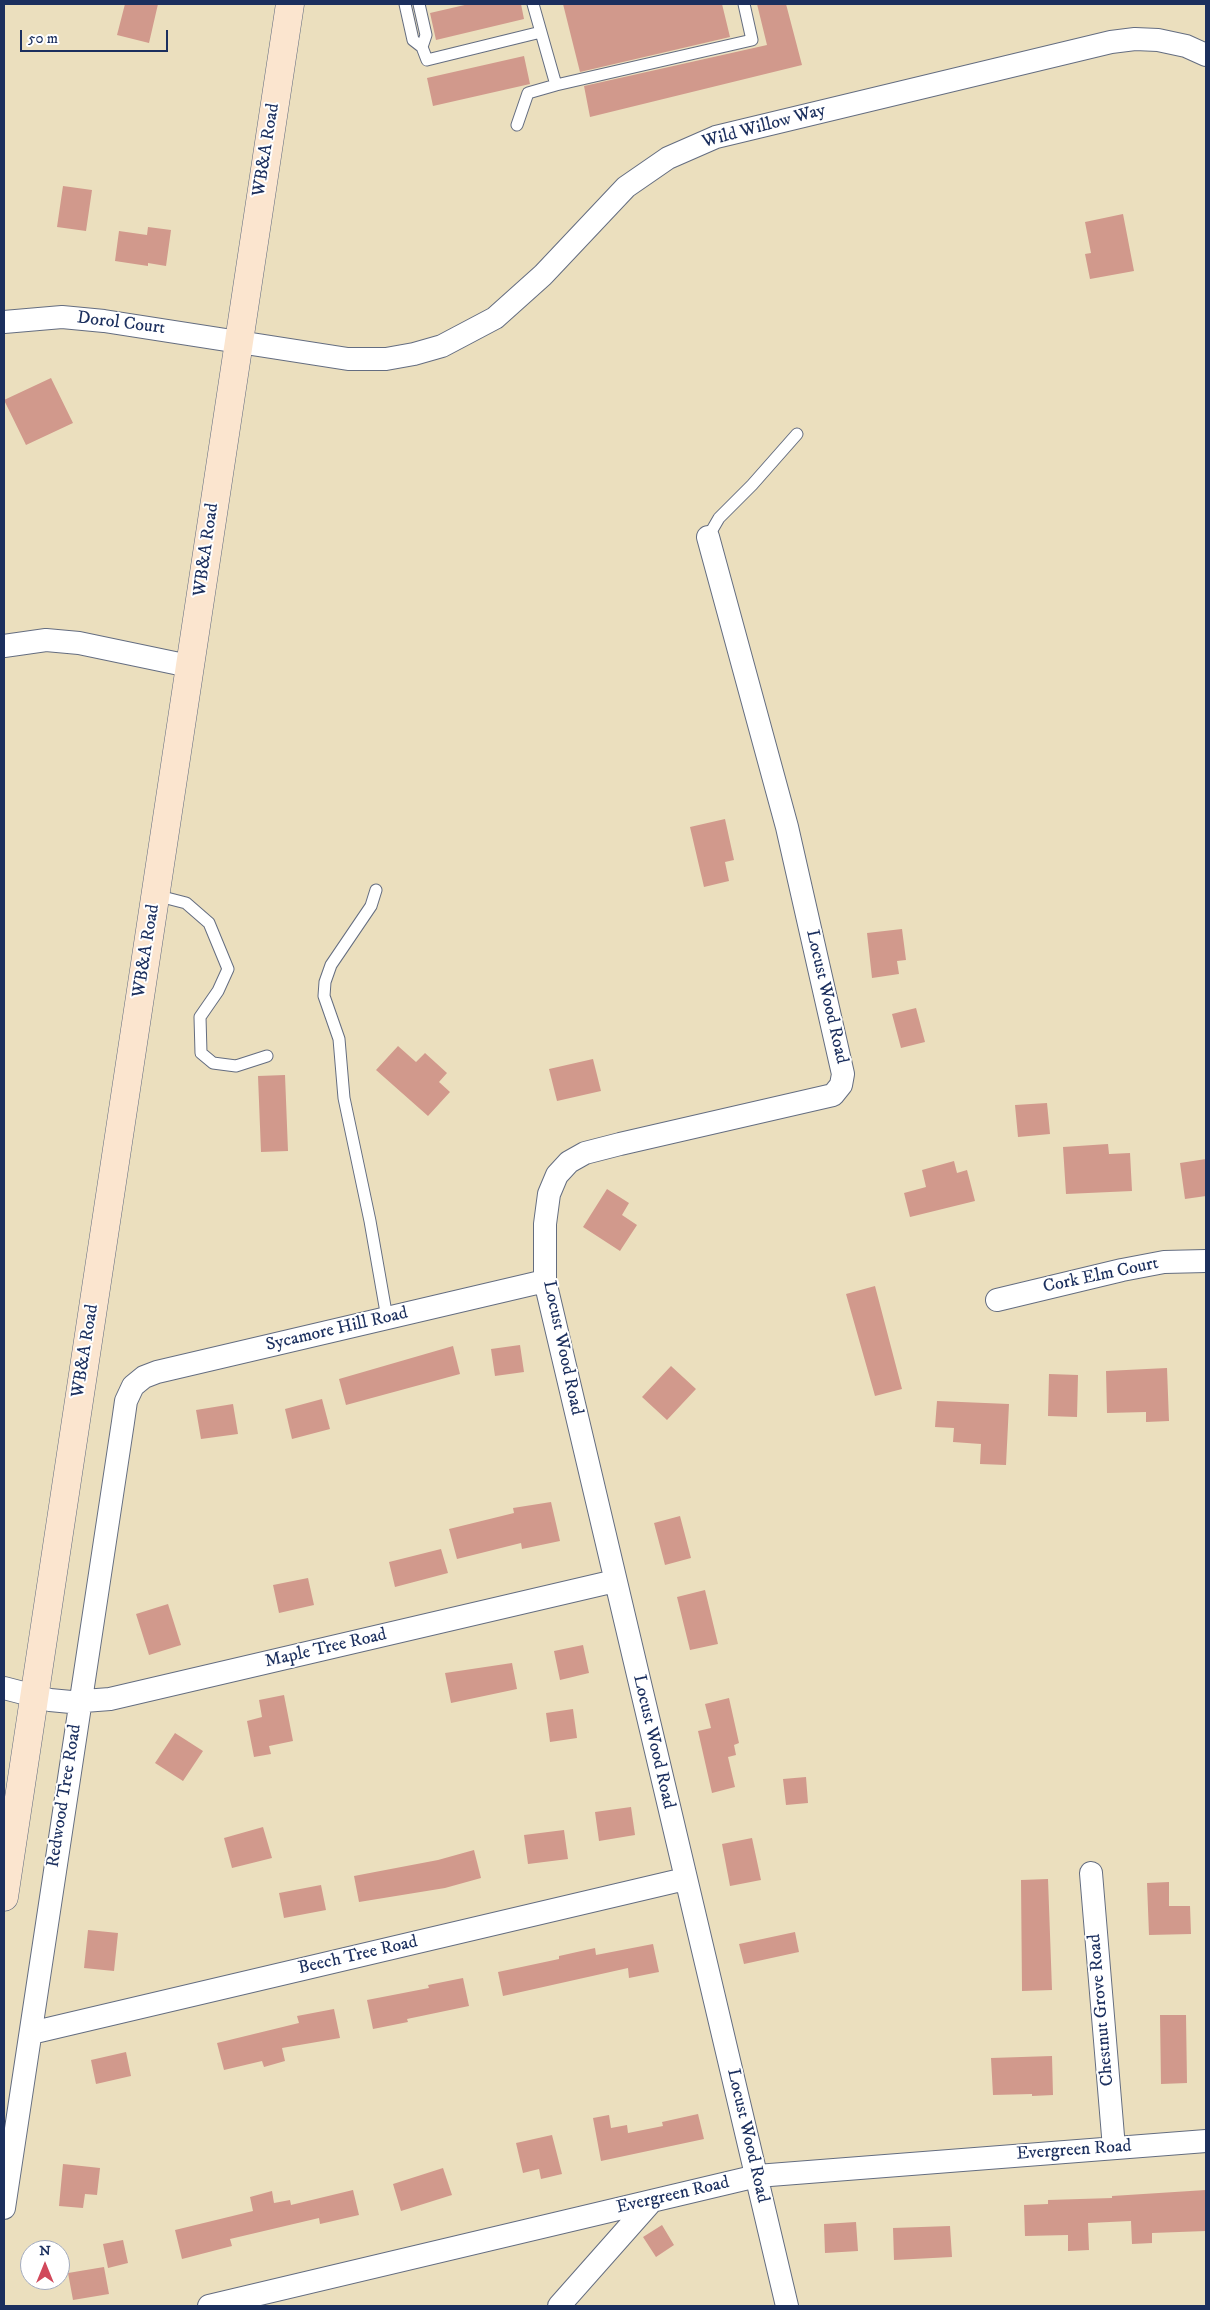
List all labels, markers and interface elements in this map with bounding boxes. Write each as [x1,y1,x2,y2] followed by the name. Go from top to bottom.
[22,20,170,52] scale bar
[28,29,58,48] text: 50 m
[700,100,828,154] street label: Wild Willow Way
[249,102,285,198] street label: WB&A Road
[76,308,166,340] street label: Dorol Court
[190,502,224,598] street label: WB&A Road
[129,903,165,999] street label: WB&A Road
[800,928,852,1066] street label: Locust Wood Road
[1041,1253,1161,1299] street label: Cork Elm Court
[537,1279,587,1417] street label: Locust Wood Road
[68,1303,104,1399] street label: WB&A Road
[264,1303,410,1357] street label: Sycamore Hill Road
[263,1625,389,1673] street label: Maple Tree Road
[627,1673,679,1811] street label: Locust Wood Road
[43,1723,87,1869] street label: Redwood Tree Road
[296,1932,420,1980] street label: Beech Tree Road
[1085,1933,1119,2087] street label: Chestnut Grove Road
[721,2067,773,2205] street label: Locust Wood Road
[1016,2136,1132,2166] street label: Evergreen Road
[614,2173,732,2219] street label: Evergreen Road
[20,2240,70,2290] north arrow
[39,2242,51,2260] text: N

